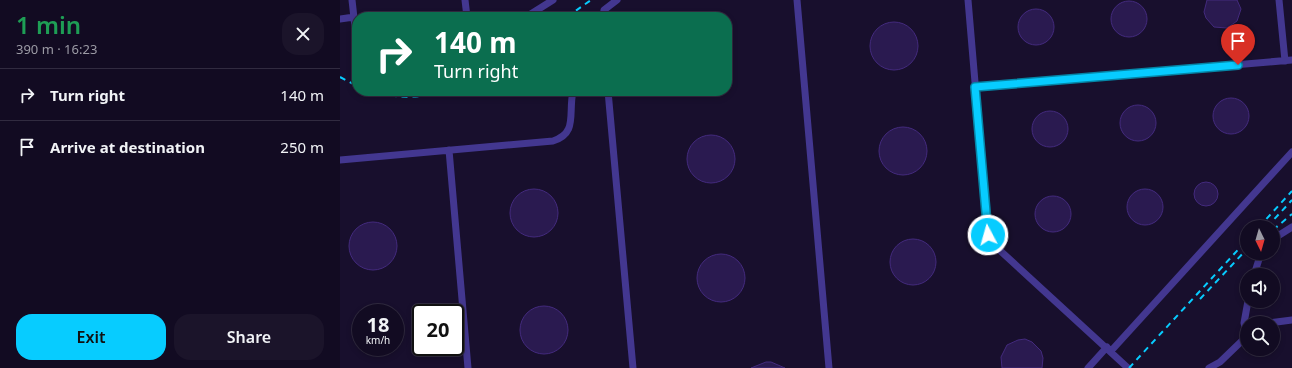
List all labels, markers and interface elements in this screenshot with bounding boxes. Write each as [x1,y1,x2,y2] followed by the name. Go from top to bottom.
[16,8,81,41] text: 1 min
[282,13,324,55] button: close
[434,23,517,61] text: 140 m
[1221,24,1255,65] pin
[368,28,420,80] icon: right
[1227,30,1249,52] icon: arrive
[16,40,97,58] text: 390 m · 16:23
[434,59,518,83] text: Turn right
[16,84,38,106] icon: right
[50,85,125,105] text: Turn right
[280,85,324,105] text: 140 m
[16,136,38,158] icon: arrive
[50,137,205,157] text: Arrive at destination
[280,137,324,157] text: 250 m
[967,214,1009,256] position arrow
[1240,220,1280,260] north arrow
[1240,220,1280,356] map controls
[1240,268,1280,308] button: sound
[412,304,464,356] speed limit sign: 20
[367,311,389,338] text: 18
[16,314,166,360] button: Exit
[174,314,324,360] button: Share
[1240,316,1280,356] button: search
[366,333,390,347] text: km/h

